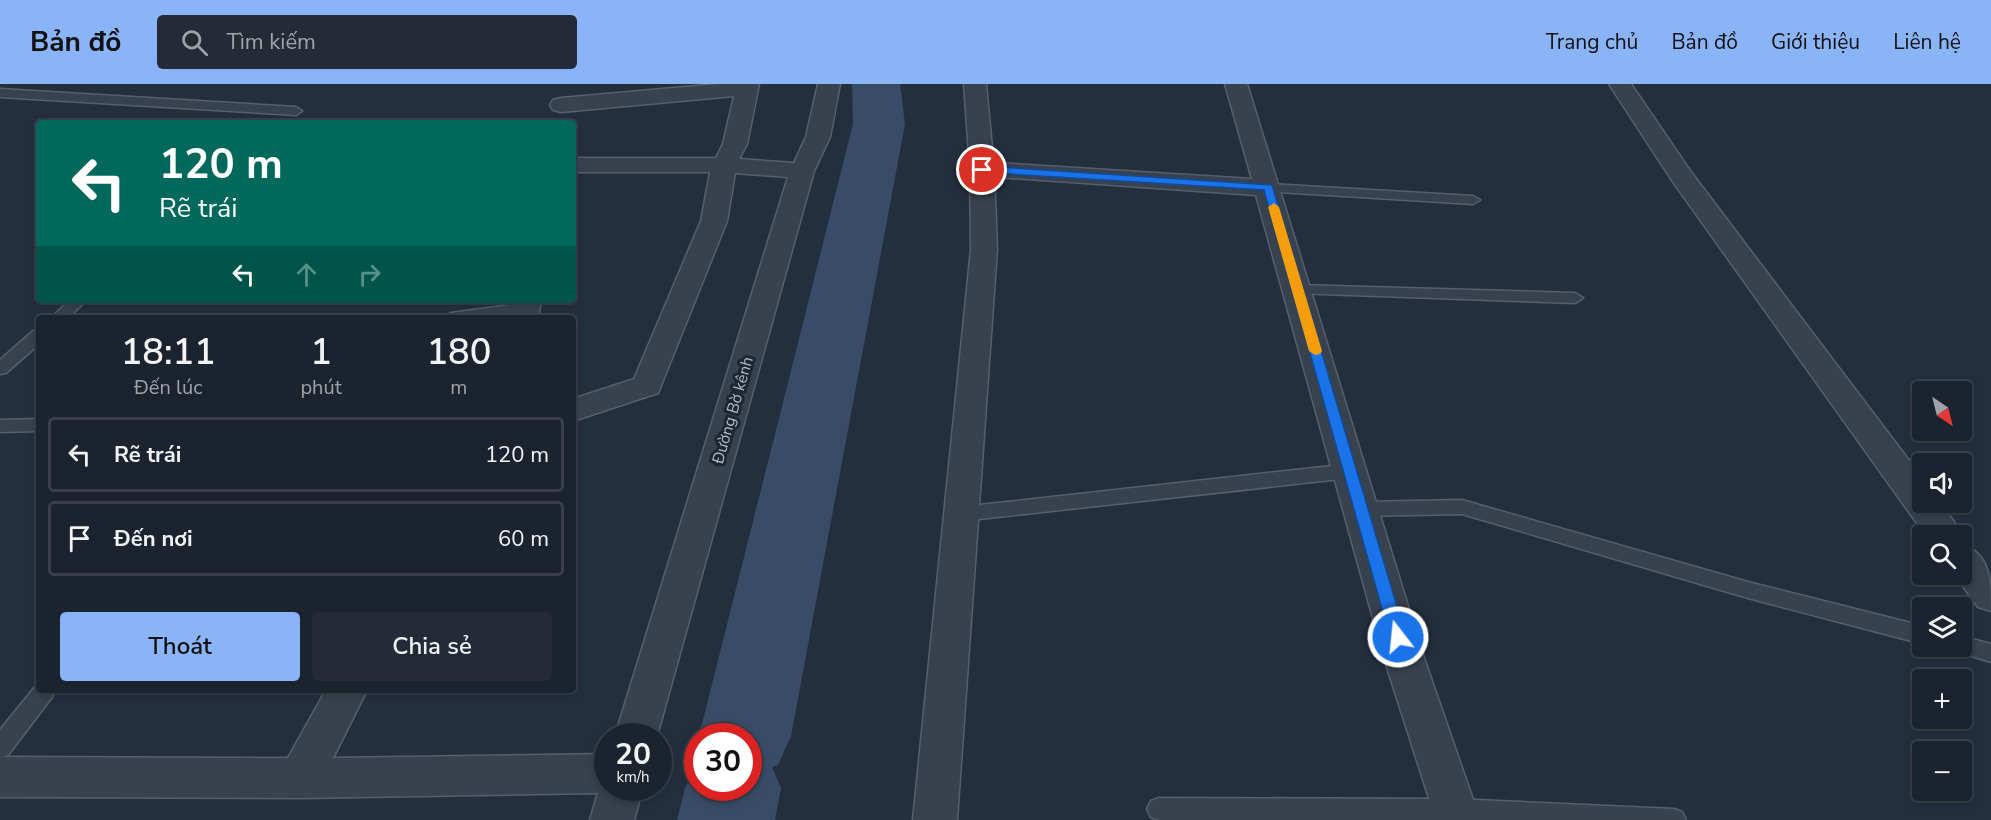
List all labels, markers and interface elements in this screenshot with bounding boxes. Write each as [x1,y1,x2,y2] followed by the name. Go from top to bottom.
[157,15,577,69] search box
[30,23,121,61] text: Bản đồ
[178,26,211,59] icon: search
[226,27,316,57] text: Tìm kiếm
[1546,28,1638,56] text: Trang chủ
[1671,28,1738,56] text: Bản đồ
[1771,28,1860,56] text: Giới thiệu
[1893,28,1961,56] text: Liên hệ
[159,136,283,193] text: 120 m
[60,144,138,222] icon: left
[956,144,1007,195] pin
[965,153,998,186] icon: arrive
[159,190,238,227] text: Rẽ trái
[227,258,260,291] icon: left
[290,258,323,291] icon: ahead
[353,258,386,291] icon: right
[121,328,216,377] text: 18:11
[310,328,332,377] text: 1
[426,328,491,377] text: 180
[707,354,759,467] street label: Đường Bờ kênh
[134,374,202,401] text: Đến lúc
[300,374,342,401] text: phút
[450,374,467,401] text: m
[1912,381,1972,441] north arrow
[1912,381,1972,801] map controls
[63,438,96,471] icon: left
[114,440,181,470] text: Rẽ trái
[485,440,549,470] text: 120 m
[1912,453,1972,513] button: sound
[63,522,96,555] icon: arrive
[114,524,193,554] text: Đến nơi
[498,524,549,554] text: 60 m
[1912,525,1972,585] button: search
[1912,597,1972,657] button: layers
[1366,605,1430,669] position arrow
[60,612,300,681] button: Thoát
[312,612,552,681] button: Chia sẻ
[1912,669,1972,729] button: +
[684,723,762,801] speed limit sign: 30
[615,734,651,775] text: 20
[1912,741,1972,801] button: −
[616,767,650,787] text: km/h

